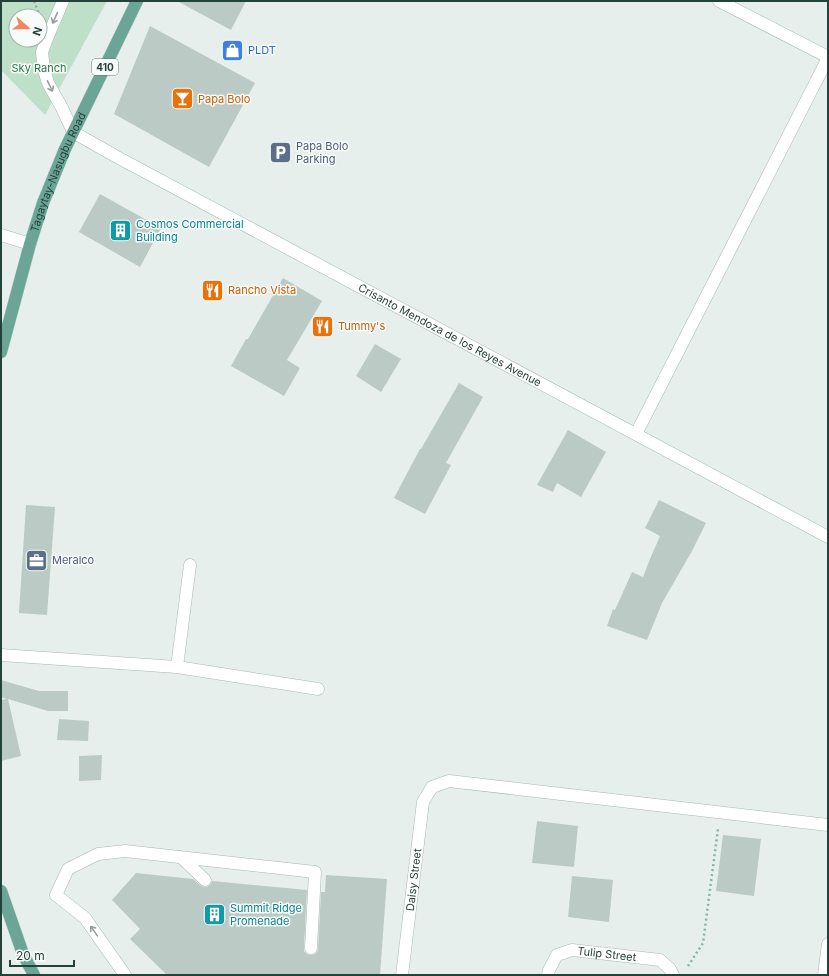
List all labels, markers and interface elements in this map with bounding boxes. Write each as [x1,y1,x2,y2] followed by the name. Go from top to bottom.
[8,8,48,48] north arrow
[51,12,59,24] one-way arrow
[29,25,45,38] text: N
[220,37,246,63] shop icon: PLDT
[248,43,276,57] place label: PLDT
[92,59,118,75] road number: 410
[12,61,66,75] park label: Sky Ranch
[47,80,55,92] one-way arrow
[170,86,196,112] bar icon: Papa Bolo
[198,92,251,106] place label: Papa Bolo
[27,110,89,234] street label: Tagaytay-Nasugbu Road
[268,139,294,165] parking icon: Papa Bolo Parking
[296,139,349,166] place label: Papa Bolo Parking
[107,217,133,243] building icon: Cosmos Commercial Building
[136,217,244,244] place label: Cosmos Commercial Building
[200,277,226,303] restaurant icon: Rancho Vista
[356,280,544,390] street label: Crisanto Mendoza de los Reyes Avenue
[228,283,296,297] place label: Rancho Vista
[309,313,335,339] restaurant icon: Tummy's
[338,319,385,333] place label: Tummy's
[24,547,50,573] office icon: Meralco
[52,553,95,567] place label: Meralco
[403,847,424,912] street label: Daisy Street
[201,901,227,927] building icon: Summit Ridge Promenade
[230,901,302,928] place label: Summit Ridge Promenade
[90,926,98,937] one-way arrow
[10,942,74,968] scale bar
[577,944,637,964] street label: Tulip Street
[16,948,45,963] text: 20 m

